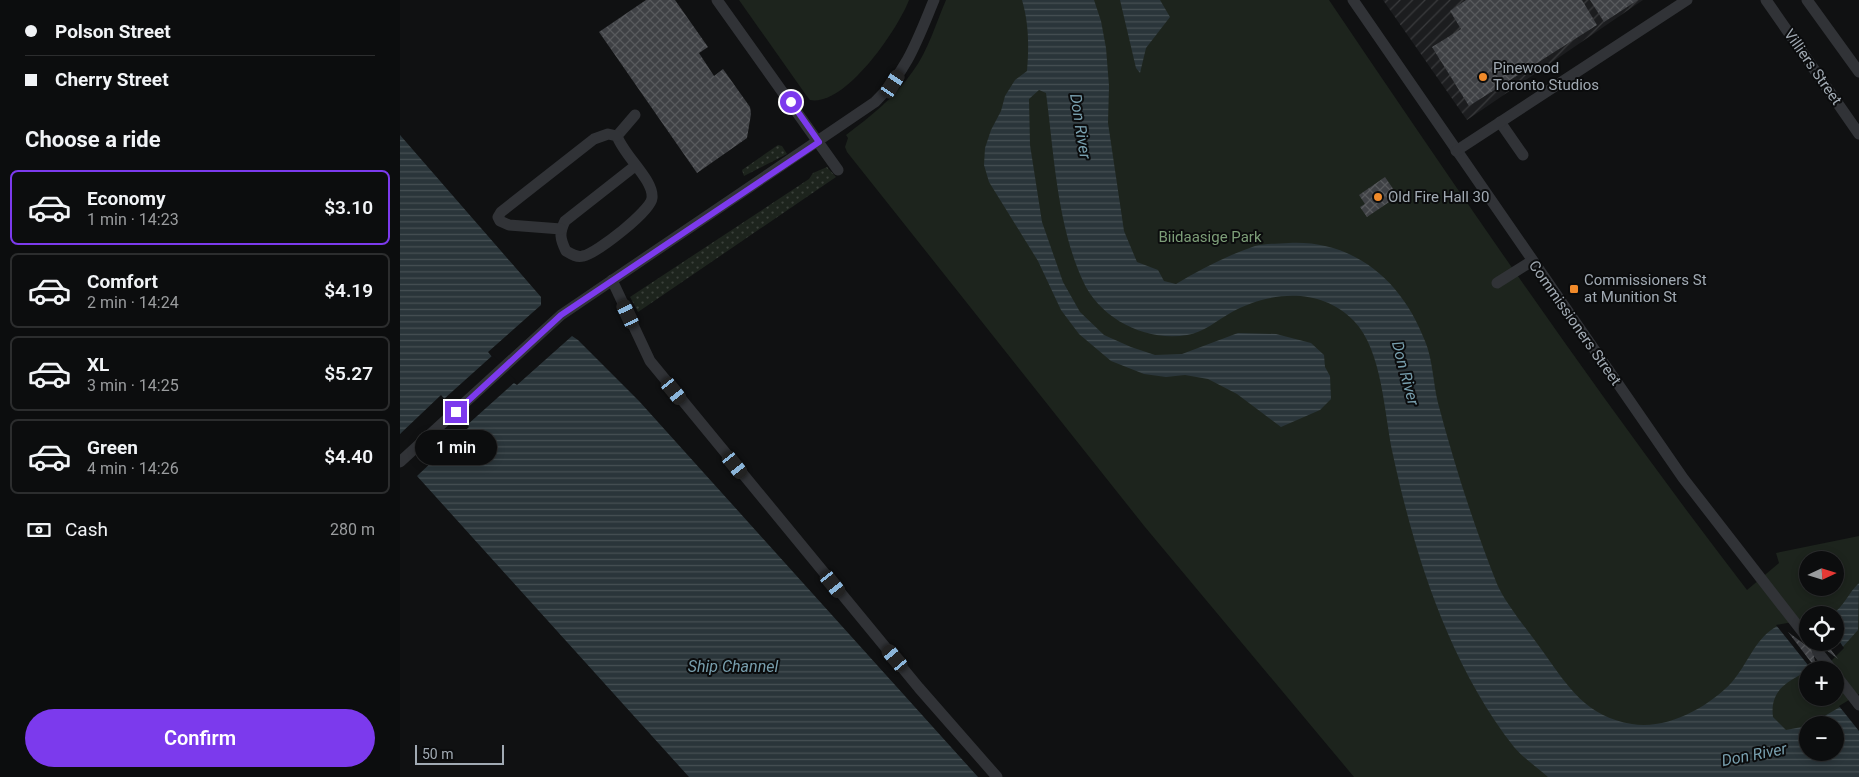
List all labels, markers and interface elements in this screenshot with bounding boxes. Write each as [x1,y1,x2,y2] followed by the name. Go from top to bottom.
[55,20,171,43] text: Polson Street
[1780,26,1846,108] street label: Villiers Street
[1493,59,1599,94] place label: Pinewood Toronto Studios
[878,67,907,101] car
[55,68,169,91] text: Cherry Street
[1477,71,1489,83] marker: Pinewood Toronto Studios
[780,91,802,113] route start
[1066,92,1095,161] water label: Don River
[25,127,161,152] text: Choose a ride
[27,185,72,230] icon: car
[87,187,166,210] text: Economy
[1388,188,1489,206] place label: Old Fire Hall 30
[1372,191,1384,203] marker: Old Fire Hall 30
[324,196,373,219] text: $3.10
[87,210,179,229] text: 1 min · 14:23
[1158,228,1262,246] park label: Biidaasige Park
[1525,257,1625,389] street label: Commissioners Street
[27,268,72,313] icon: car
[87,270,158,293] text: Comfort
[1584,271,1707,306] place label: Commissioners St at Munition St
[324,279,373,302] text: $4.19
[1568,283,1580,295] marker: Commissioners St at Munition St
[87,293,179,312] text: 2 min · 14:24
[614,297,641,331] car
[1388,339,1423,408] water label: Don River
[27,351,72,396] icon: car
[87,353,109,376] text: XL
[324,362,373,385] text: $5.27
[658,375,689,407] car
[87,376,179,395] text: 3 min · 14:25
[445,401,467,423] route end
[415,430,497,464] callout: 1 min
[27,434,72,479] icon: car
[87,436,138,459] text: Green
[436,438,476,457] text: 1 min
[324,445,373,468] text: $4.40
[719,449,750,481] car
[87,459,179,478] text: 4 min · 14:26
[25,516,53,544] icon: cash
[65,518,108,541] text: Cash
[330,520,375,539] text: 280 m
[1799,551,1844,596] north arrow
[1799,551,1844,761] map controls
[817,568,848,600] car
[1799,606,1844,651] button: locate
[879,642,910,674] car
[688,657,778,676] water label: Ship Channel
[1799,661,1844,706] button: +
[25,709,375,767] button: Confirm
[1799,716,1844,761] button: −
[1720,739,1789,770] water label: Don River
[415,742,504,765] scale bar
[422,746,454,762] text: 50 m

